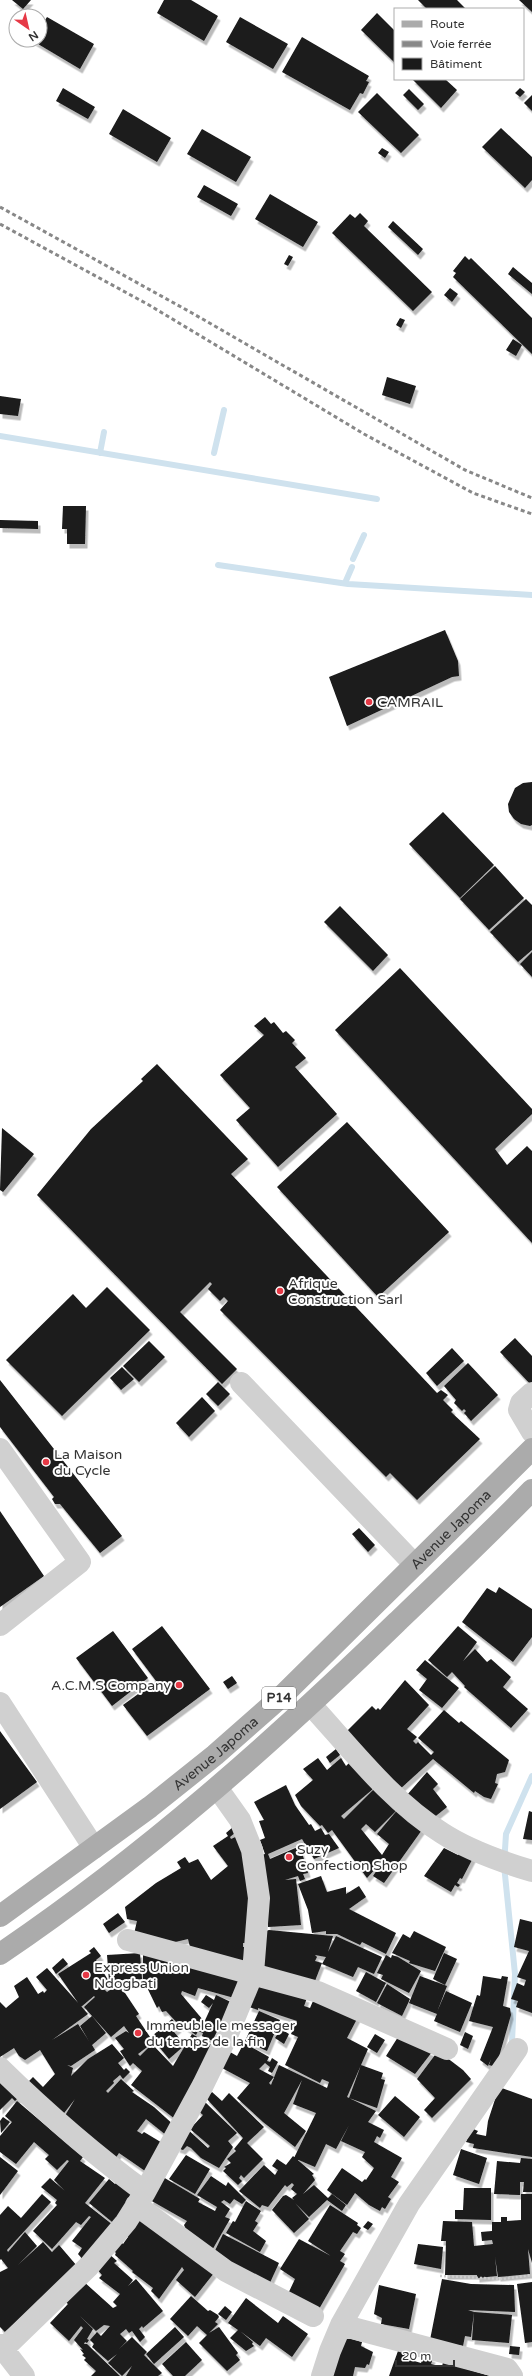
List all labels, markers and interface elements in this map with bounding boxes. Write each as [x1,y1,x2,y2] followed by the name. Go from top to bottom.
[8,8,48,48] north arrow
[394,8,524,80] legend
[430,17,465,31] text: Route
[26,28,41,44] text: N
[430,37,492,51] text: Voie ferrée
[430,57,482,71] text: Bâtiment
[377,694,443,711] place label: CAMRAIL
[364,697,374,707] marker: CAMRAIL
[288,1275,403,1308] place label: Afrique Construction Sarl
[275,1286,285,1296] marker: Afrique Construction Sarl
[54,1446,122,1479] place label: La Maison du Cycle
[41,1457,51,1467] marker: La Maison du Cycle
[407,1486,494,1573] street label: Avenue Japoma
[51,1677,171,1694] place label: A.C.M.S Company
[174,1680,184,1690] marker: A.C.M.S Company
[262,1687,296,1709] road number: P14
[169,1713,262,1794] street label: Avenue Japoma
[297,1841,408,1874] place label: Suzy Confection Shop
[284,1852,294,1862] marker: Suzy Confection Shop
[94,1959,189,1992] place label: Express Union Ndogbati
[81,1970,91,1980] marker: Express Union Ndogbati
[146,2017,296,2050] place label: Immeuble le messager du temps de la fin
[133,2028,143,2038] marker: Immeuble le messager du temps de la fin
[396,2342,454,2368] scale bar
[402,2349,431,2363] text: 20 m

